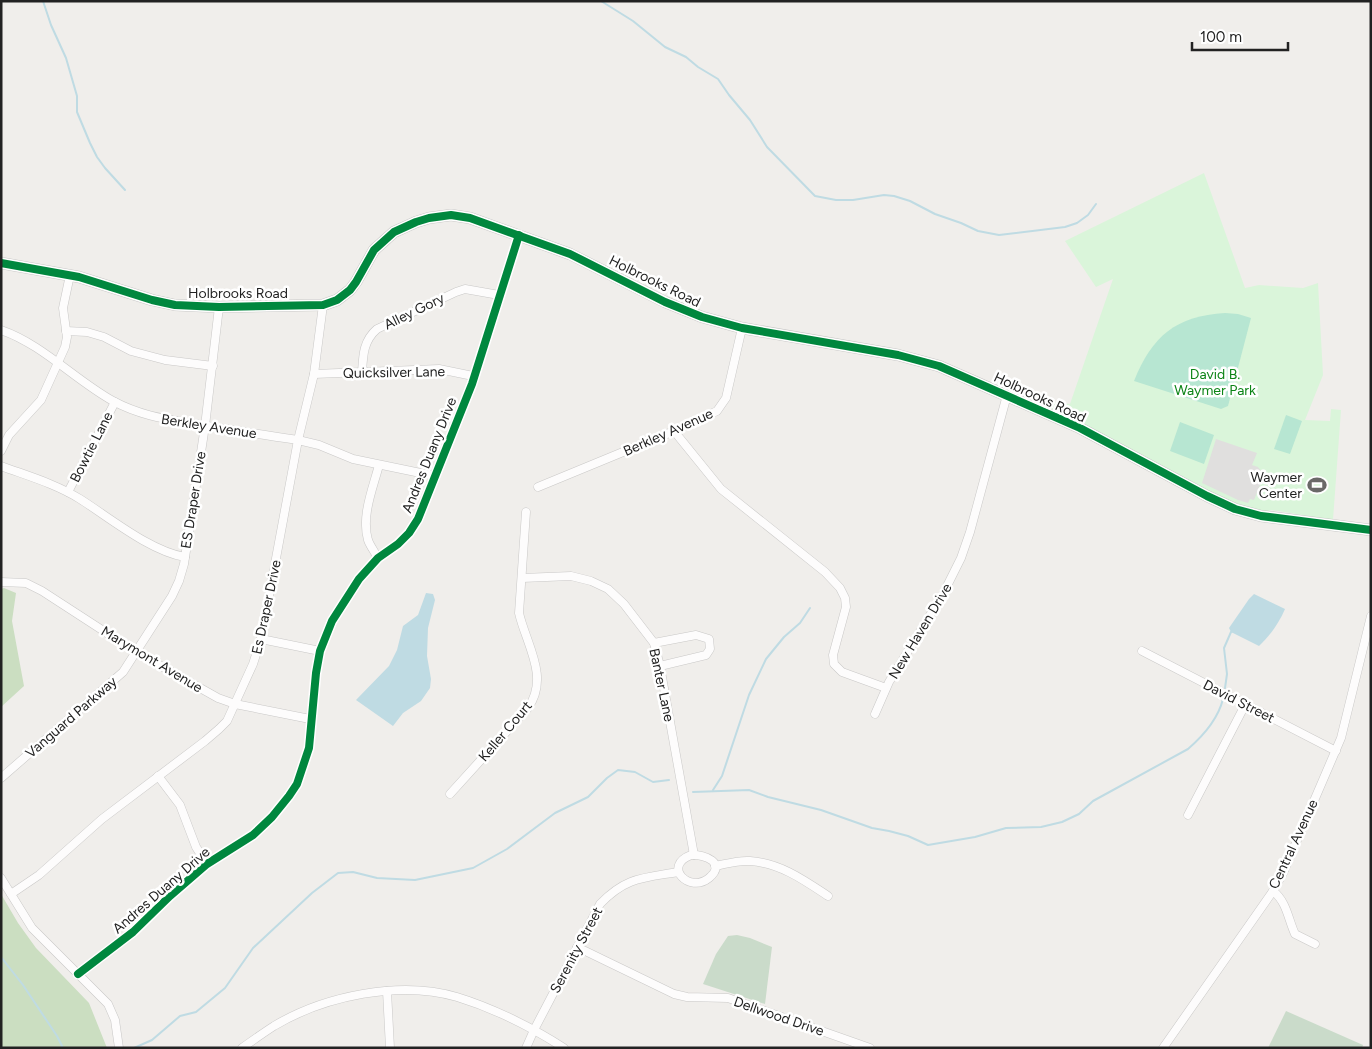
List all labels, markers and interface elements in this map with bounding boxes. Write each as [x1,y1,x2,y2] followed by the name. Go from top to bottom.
[1192,20,1288,52] scale bar
[1200,28,1242,46] text: 100 m
[606,252,703,311] street label: Holbrooks Road
[188,285,288,302] street label: Holbrooks Road
[381,289,448,333] street label: Alley Gory
[343,363,446,382] street label: Quicksilver Lane
[1174,366,1256,399] park label: David B. Waymer Park
[991,369,1089,426] street label: Holbrooks Road
[398,394,461,516] street label: Andres Duany Drive
[621,405,716,460] street label: Berkley Avenue
[66,409,117,485] street label: Bowtie Lane
[160,411,258,442] street label: Berkley Avenue
[177,450,210,550] street label: ES Draper Drive
[1250,469,1302,502] place label: Waymer Center
[1306,474,1328,496] sports icon: Waymer Center
[248,558,285,656] street label: Es Draper Drive
[885,580,956,682] street label: New Haven Drive
[98,623,206,697] street label: Marymont Avenue
[645,647,678,724] street label: Banter Lane
[22,673,121,762] street label: Vanguard Parkway
[1200,676,1277,727] street label: David Street
[475,697,536,765] street label: Keller Court
[1265,797,1322,892] street label: Central Avenue
[109,843,214,937] street label: Andres Duany Drive
[547,904,606,996] street label: Serenity Street
[731,993,827,1040] street label: Dellwood Drive

